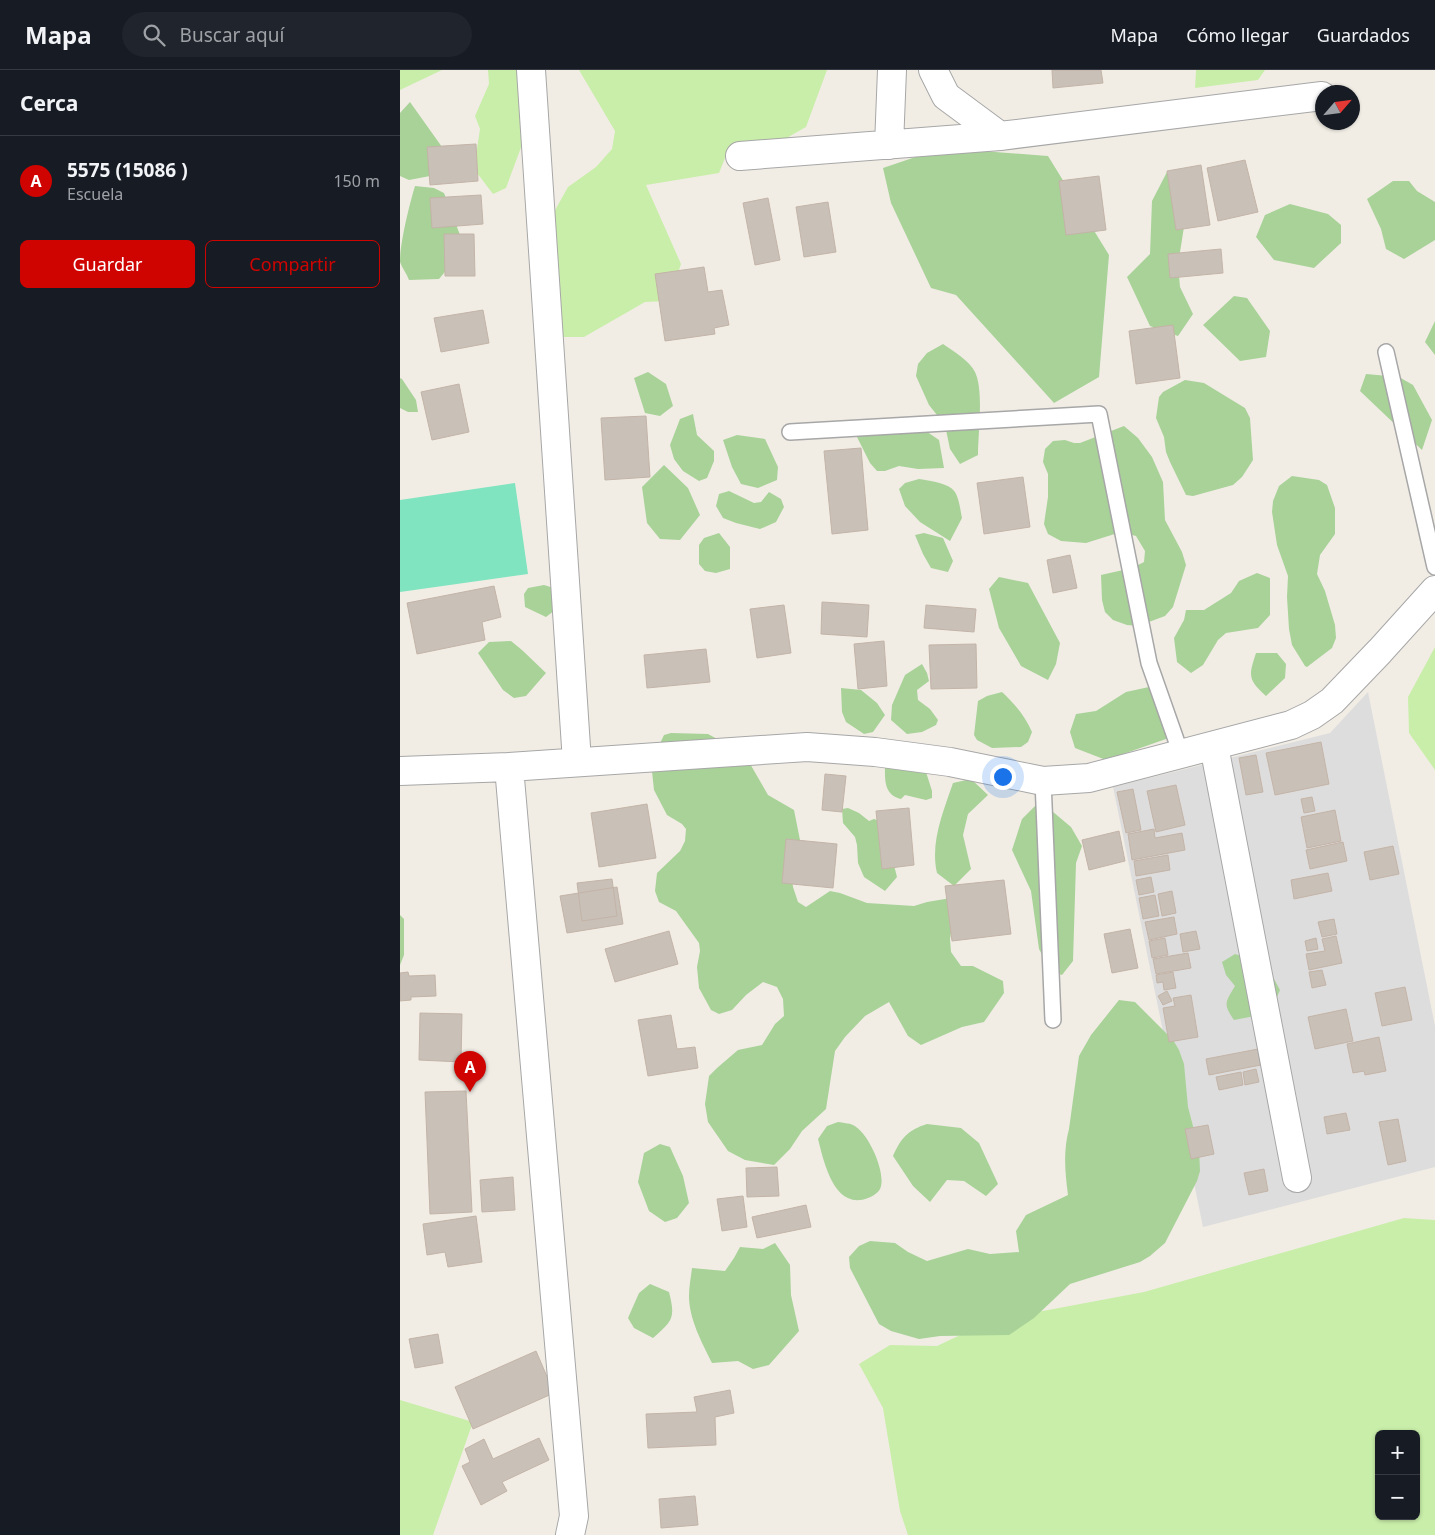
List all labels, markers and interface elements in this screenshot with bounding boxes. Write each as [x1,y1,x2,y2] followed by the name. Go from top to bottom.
[122,12,472,57] search box
[25,18,92,51] text: Mapa
[140,21,168,49] icon: search
[180,22,284,48] text: Buscar aquí
[1111,23,1158,47] text: Mapa
[1186,23,1289,47] text: Cómo llegar
[1317,23,1410,47] text: Guardados
[1315,85,1360,130] north arrow
[20,89,78,117] text: Cerca
[67,157,188,183] text: 5575 (15086 )
[30,170,42,192] text: A
[333,170,380,192] text: 150 m
[67,183,123,205] text: Escuela
[20,240,195,288] button: Guardar
[205,240,380,288] button: Compartir
[990,764,1016,790] your location
[454,1051,486,1092] pin: A
[1375,1430,1420,1520] map controls
[1375,1430,1420,1475] button: +
[1375,1475,1420,1520] button: −

